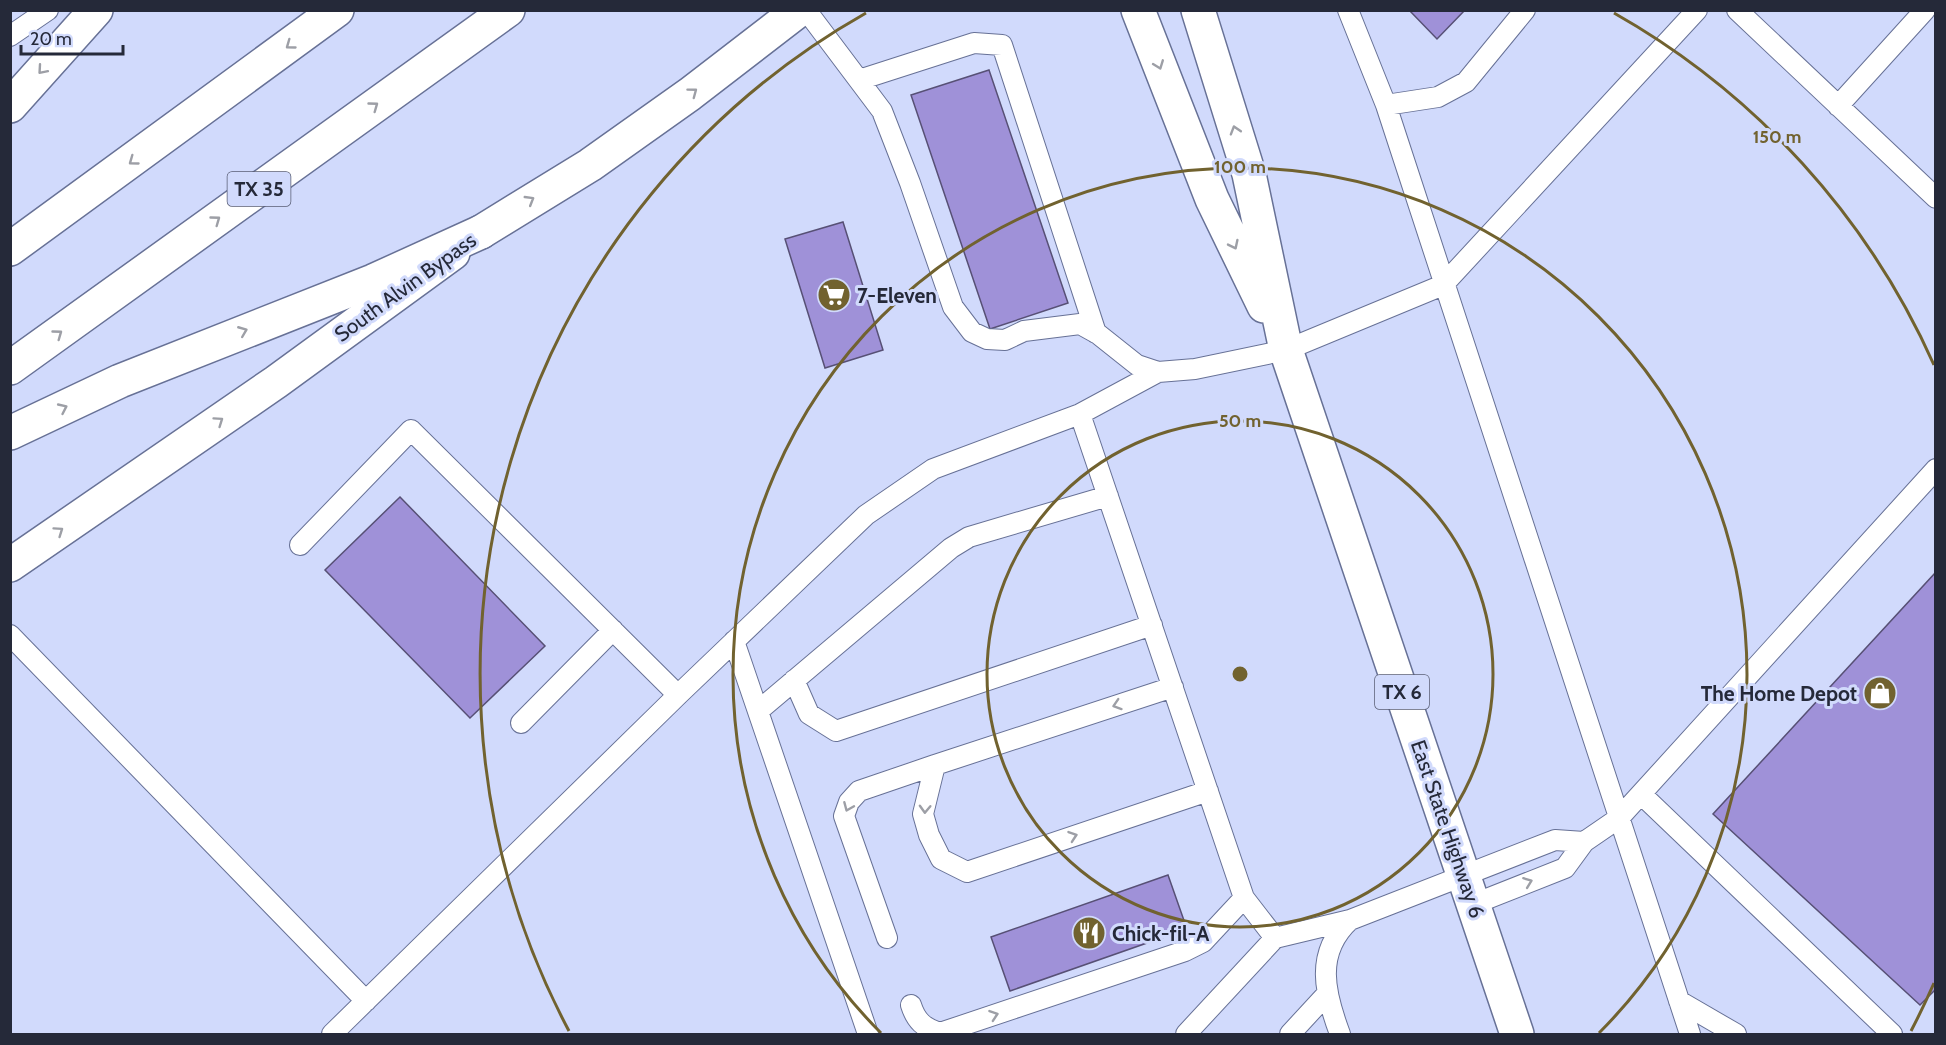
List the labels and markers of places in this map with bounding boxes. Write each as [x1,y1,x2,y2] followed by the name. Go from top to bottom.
[816,277,852,313] supermarket icon: 7-Eleven
[857,283,937,308] place label: 7-Eleven
[1230,664,1250,684] centre of rings
[1862,675,1898,711] shop icon: The Home Depot
[1701,681,1857,706] place label: The Home Depot
[1071,915,1107,951] restaurant icon: Chick-fil-A
[1112,921,1210,946] place label: Chick-fil-A

